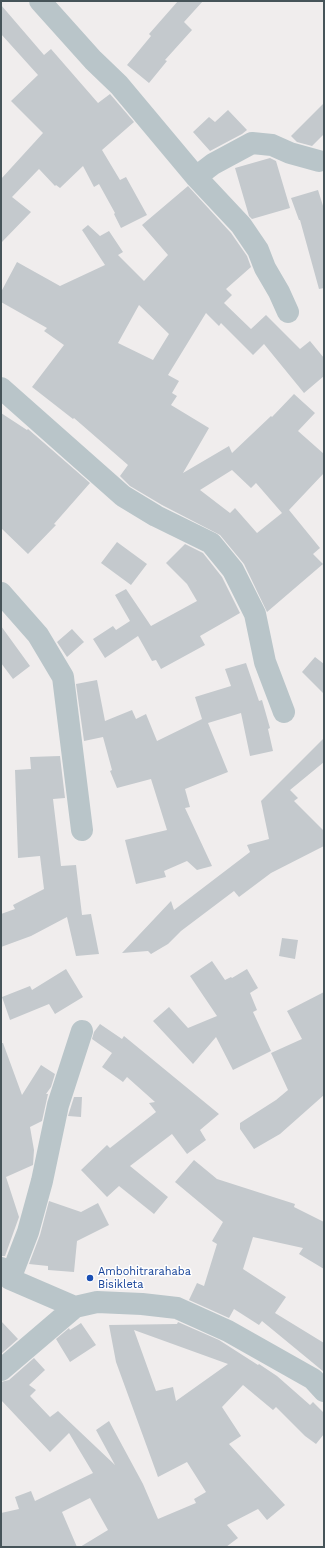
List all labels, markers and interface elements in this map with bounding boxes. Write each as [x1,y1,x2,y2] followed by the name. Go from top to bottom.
[98,1265,191,1291] place label: Ambohitrarahaba Bisikleta
[85,1273,95,1283] marker: Ambohitrarahaba Bisikleta

